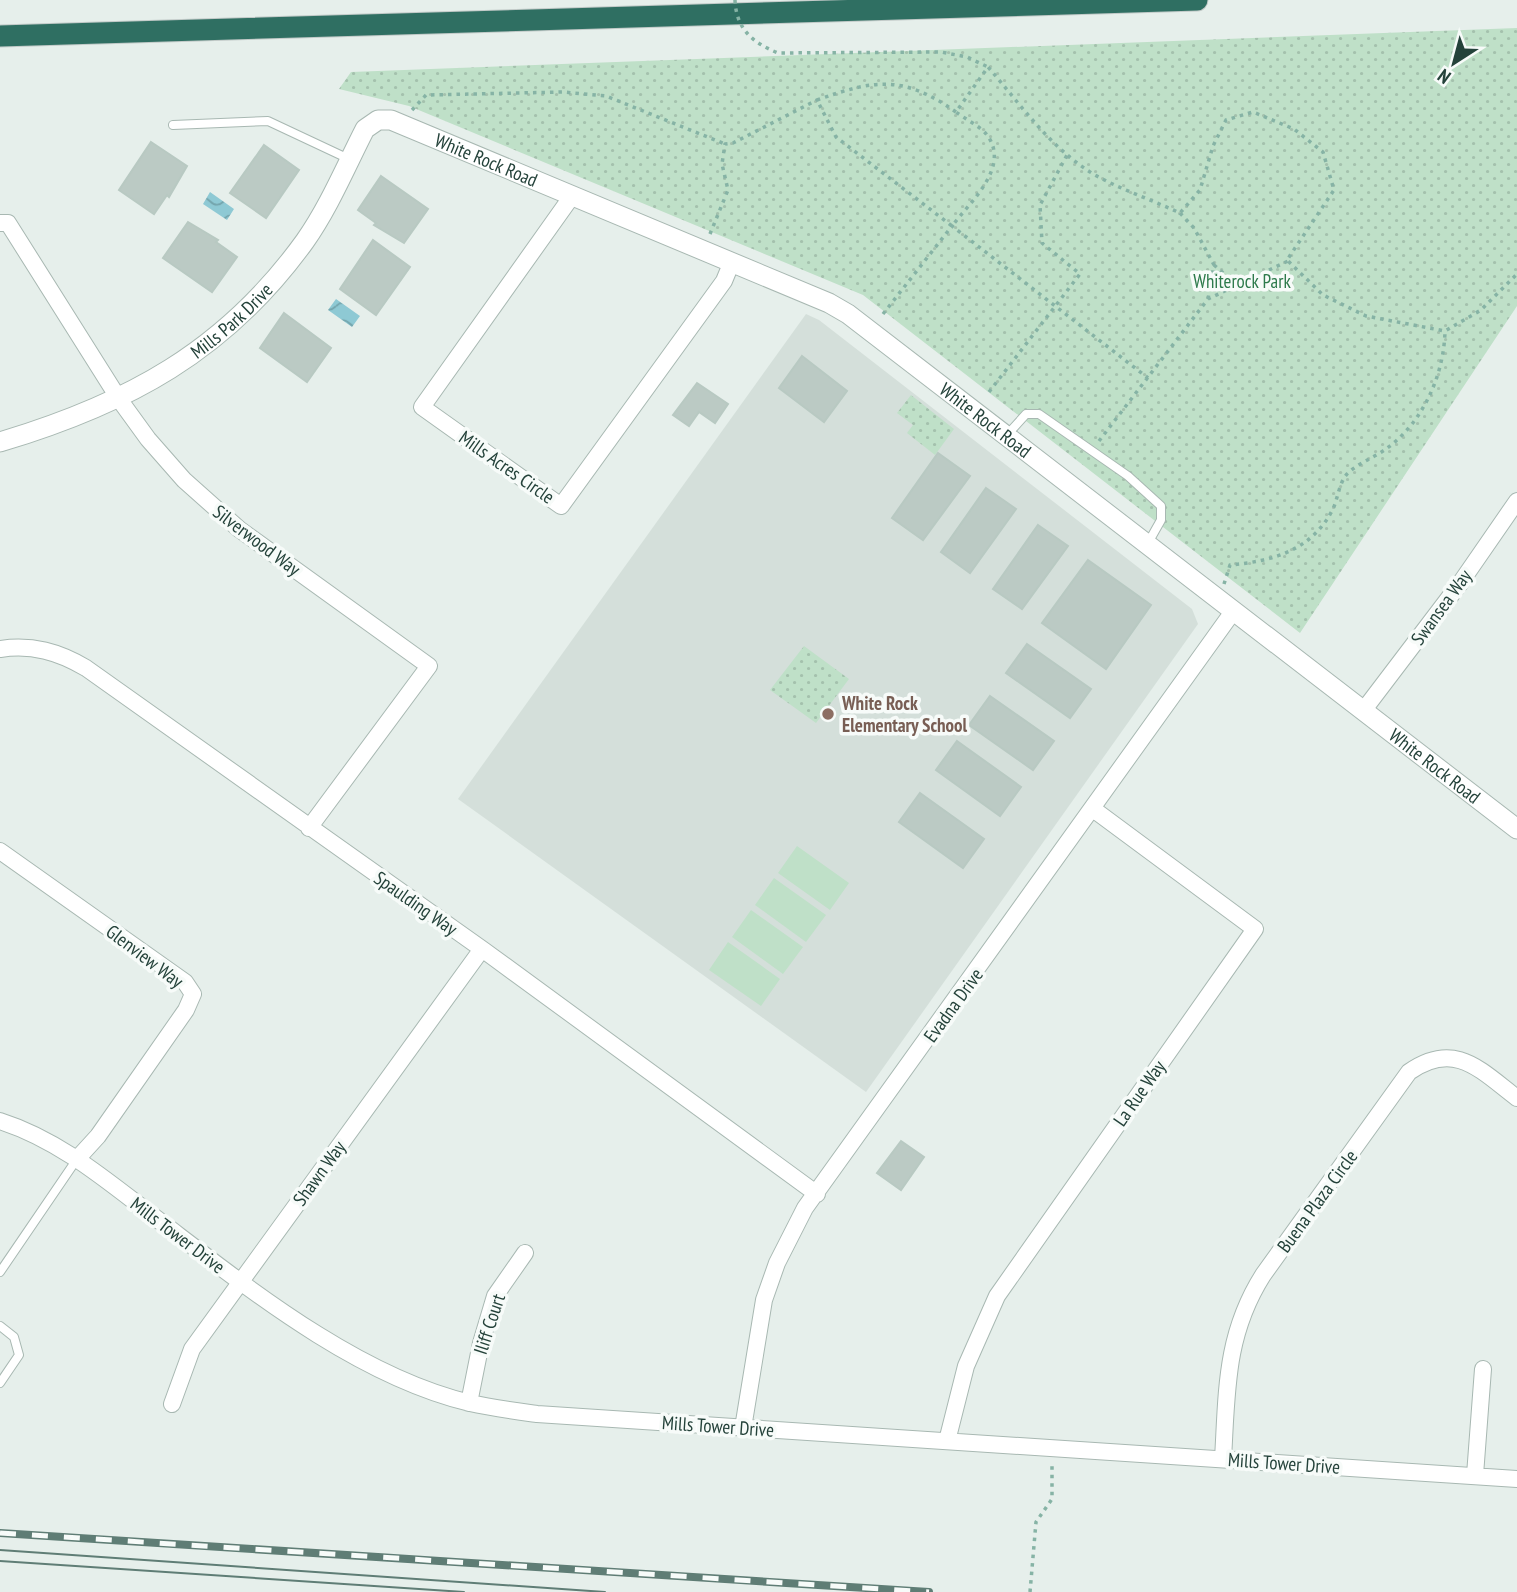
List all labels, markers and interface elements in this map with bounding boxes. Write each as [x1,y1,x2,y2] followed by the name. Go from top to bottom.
[1419,28,1489,98] north arrow
[1433,64,1455,89] text: N
[431,128,541,192] street label: White Rock Road
[1193,269,1291,293] park label: Whiterock Park
[186,278,278,363] street label: Mills Park Drive
[935,377,1036,463] street label: White Rock Road
[455,425,560,509] street label: Mills Acres Circle
[208,499,306,581] street label: Silverwood Way
[1406,564,1477,650] street label: Swansea Way
[841,691,967,737] place label: White Rock Elementary School
[820,706,836,722] marker: White Rock Elementary School
[1384,723,1485,809] street label: White Rock Road
[370,866,463,941] street label: Spaulding Way
[102,919,189,993] street label: Glenview Way
[918,963,988,1047] street label: Evadna Drive
[1108,1055,1171,1131] street label: La Rue Way
[287,1135,351,1210] street label: Shawn Way
[1272,1145,1362,1257] street label: Buena Plaza Circle
[126,1192,230,1278] street label: Mills Tower Drive
[468,1290,510,1357] street label: Iliff Court
[661,1410,775,1442] street label: Mills Tower Drive
[1227,1447,1341,1479] street label: Mills Tower Drive

